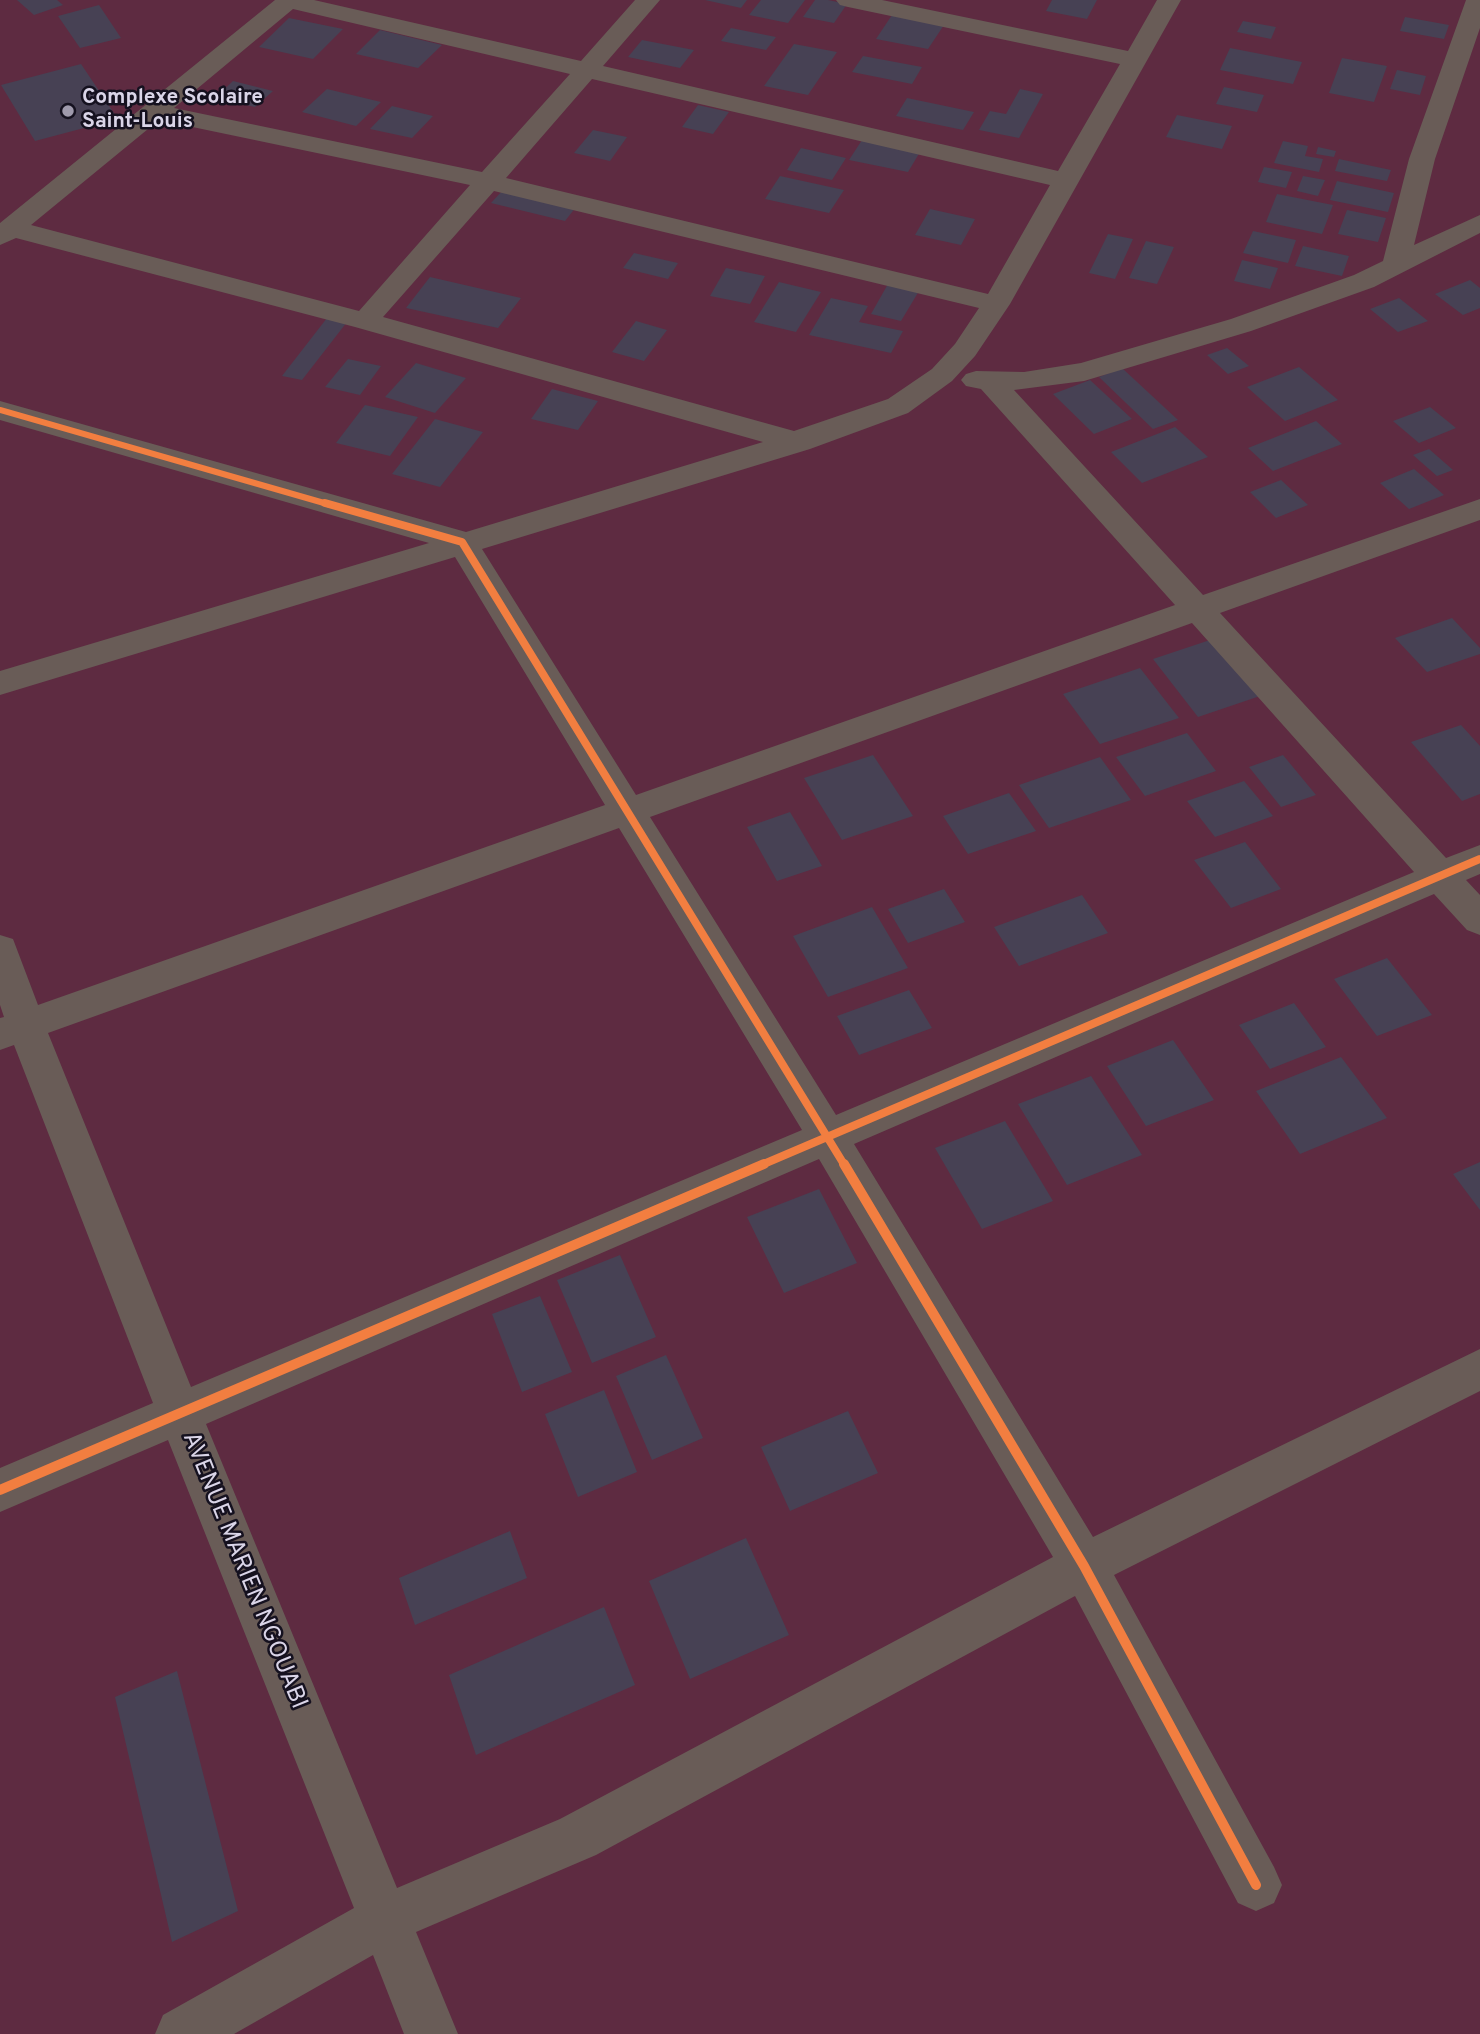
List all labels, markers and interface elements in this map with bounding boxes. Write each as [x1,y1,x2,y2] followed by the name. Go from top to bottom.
[82,86,263,136] place label: Complexe Scolaire Saint-Louis
[60,103,76,119] marker: Complexe Scolaire Saint-Louis
[174,1428,312,1714] street label: AVENUE MARIEN NGOUABI

